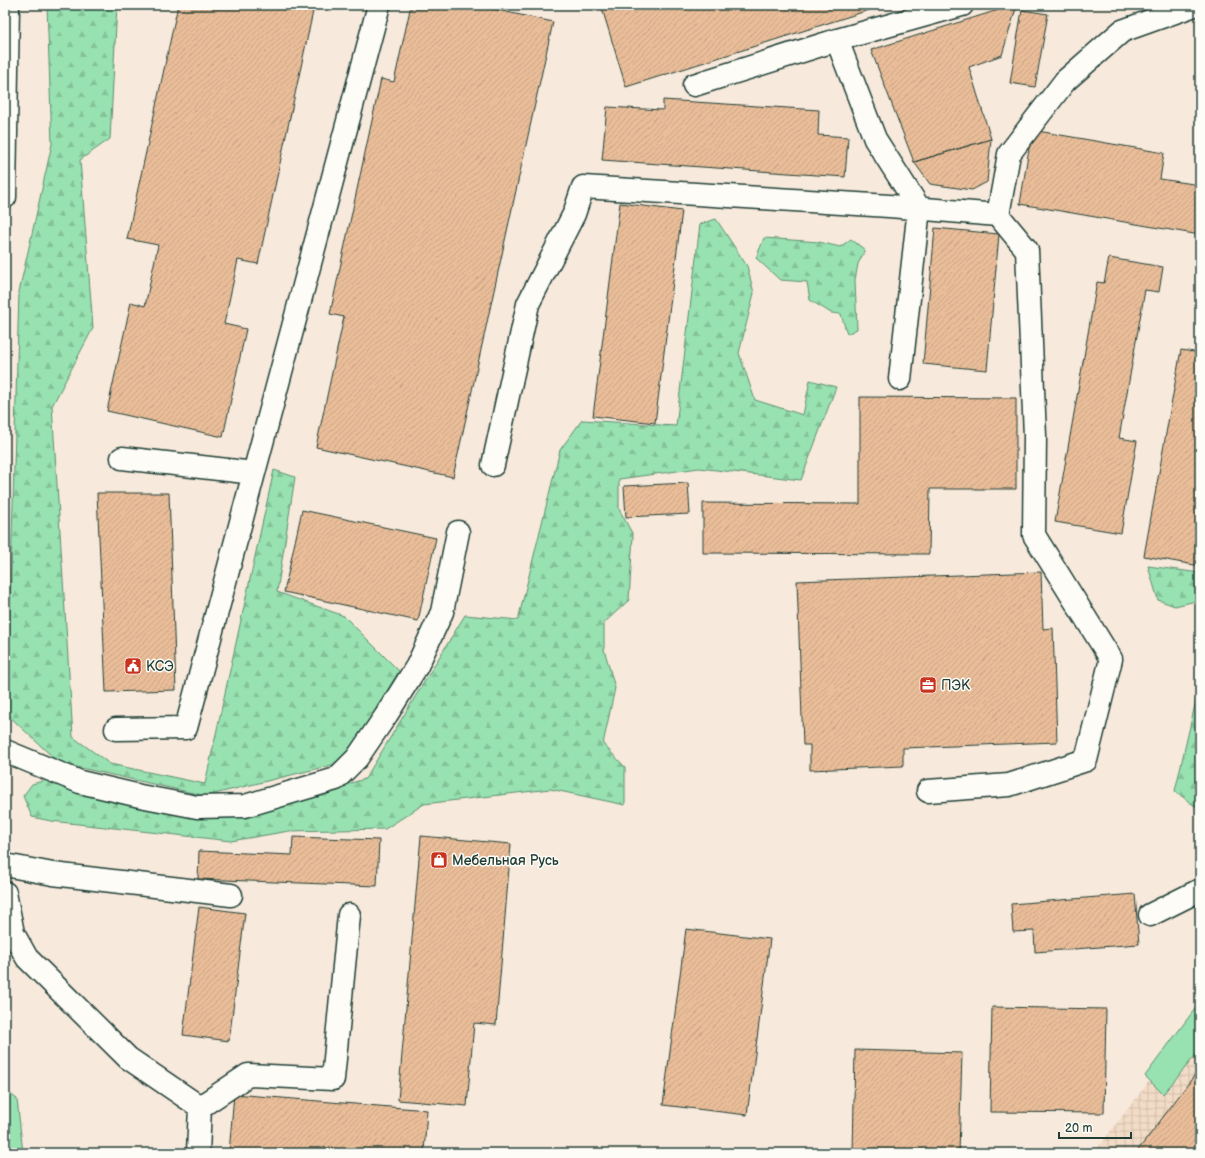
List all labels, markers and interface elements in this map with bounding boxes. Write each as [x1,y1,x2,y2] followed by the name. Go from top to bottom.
[123,656,143,676] public building icon: КСЭ
[146,658,174,675] place label: КСЭ
[918,675,938,695] office icon: ПЭК
[941,677,971,694] place label: ПЭК
[429,850,449,870] shop icon: Мебельная Русь
[452,852,559,869] place label: Мебельная Русь
[1059,1114,1131,1140] scale bar
[1065,1121,1092,1136] text: 20 m

